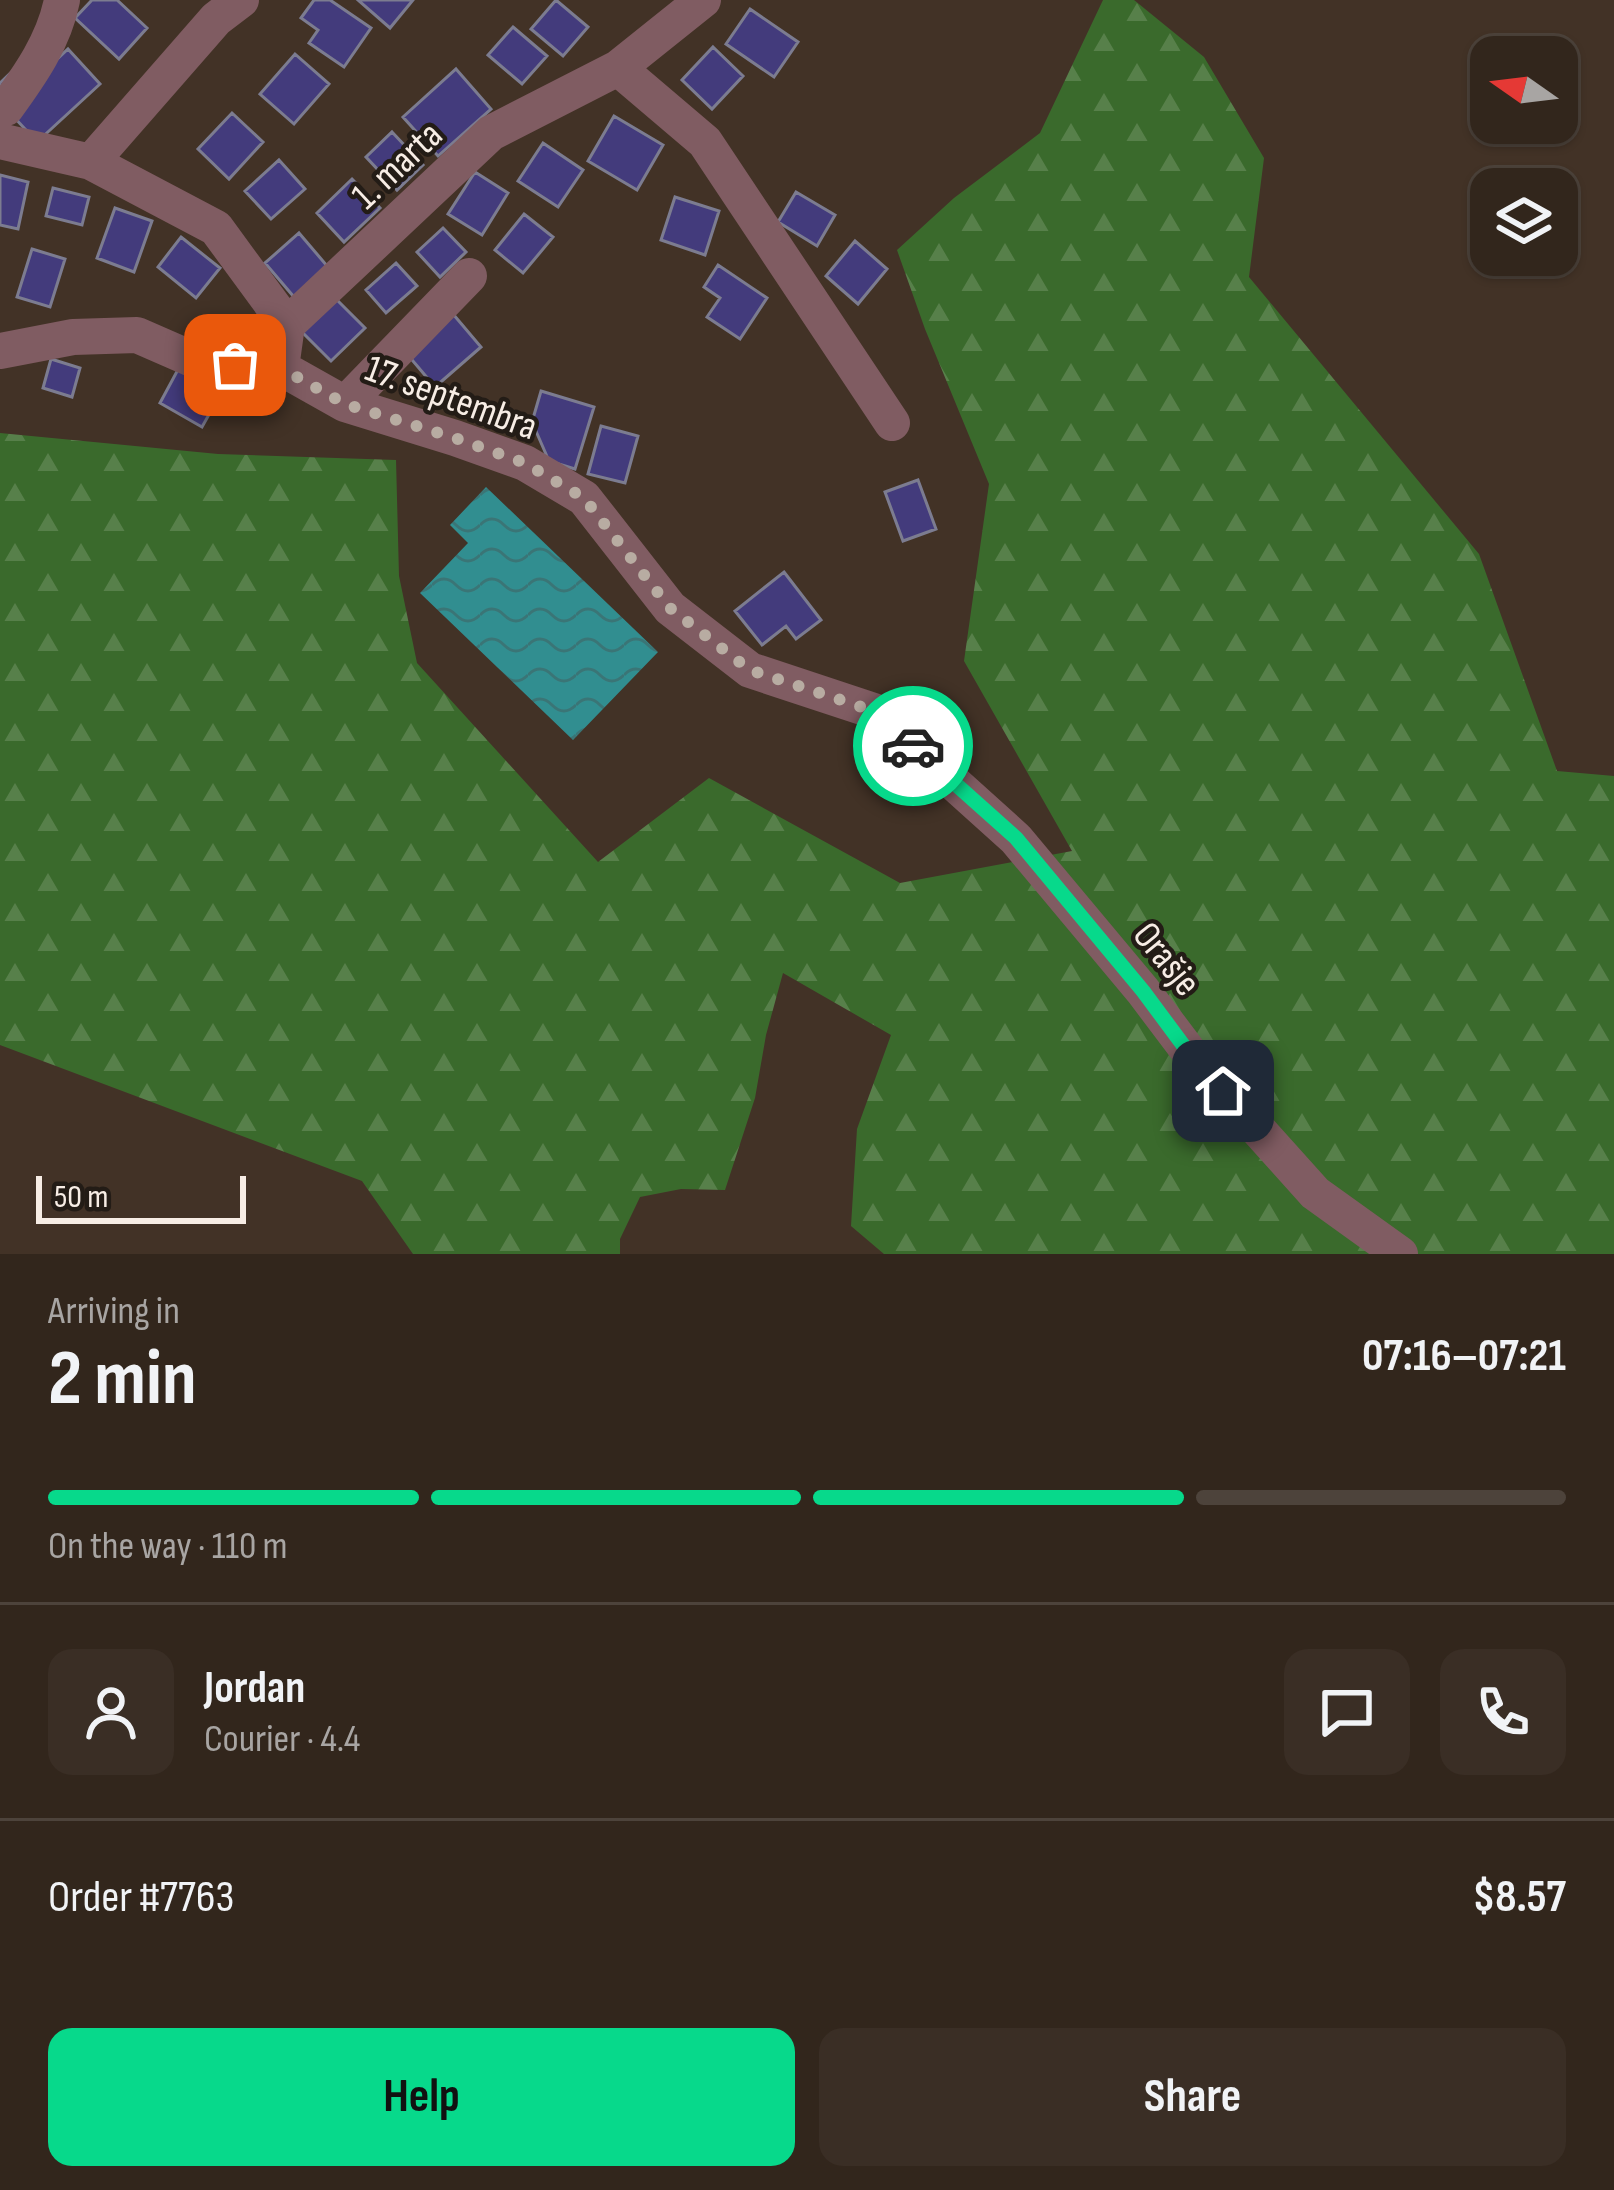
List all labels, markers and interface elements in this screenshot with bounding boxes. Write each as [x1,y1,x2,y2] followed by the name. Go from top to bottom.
[1470,36,1578,144] north arrow
[1470,36,1578,276] map controls
[343,112,453,219] street label: 1. marta
[1470,168,1578,276] button: layers
[184,314,286,416] pin
[202,332,268,398] icon: bag
[359,346,543,451] street label: 17. septembra
[853,686,973,806] courier
[880,713,946,779] icon: car
[1122,913,1210,1006] street label: Orašje
[1172,1040,1274,1142] pin
[1190,1058,1256,1124] icon: home
[36,1170,246,1223] scale bar
[54,1177,108,1217] text: 50 m
[48,1288,180,1335] text: Arriving in
[1362,1329,1566,1384] text: 07:16–07:21
[48,1333,197,1426] text: 2 min
[48,1523,288,1570] text: On the way · 110 m
[48,1649,174,1775] button: person
[1284,1649,1410,1775] button: chat
[1440,1649,1566,1775] button: phone
[204,1661,305,1716] text: Jordan
[204,1716,360,1763] text: Courier · 4.4
[48,1870,234,1925] text: Order #7763
[1472,1870,1566,1925] text: $8.57
[48,2028,795,2166] button: Help
[819,2028,1566,2166] button: Share

